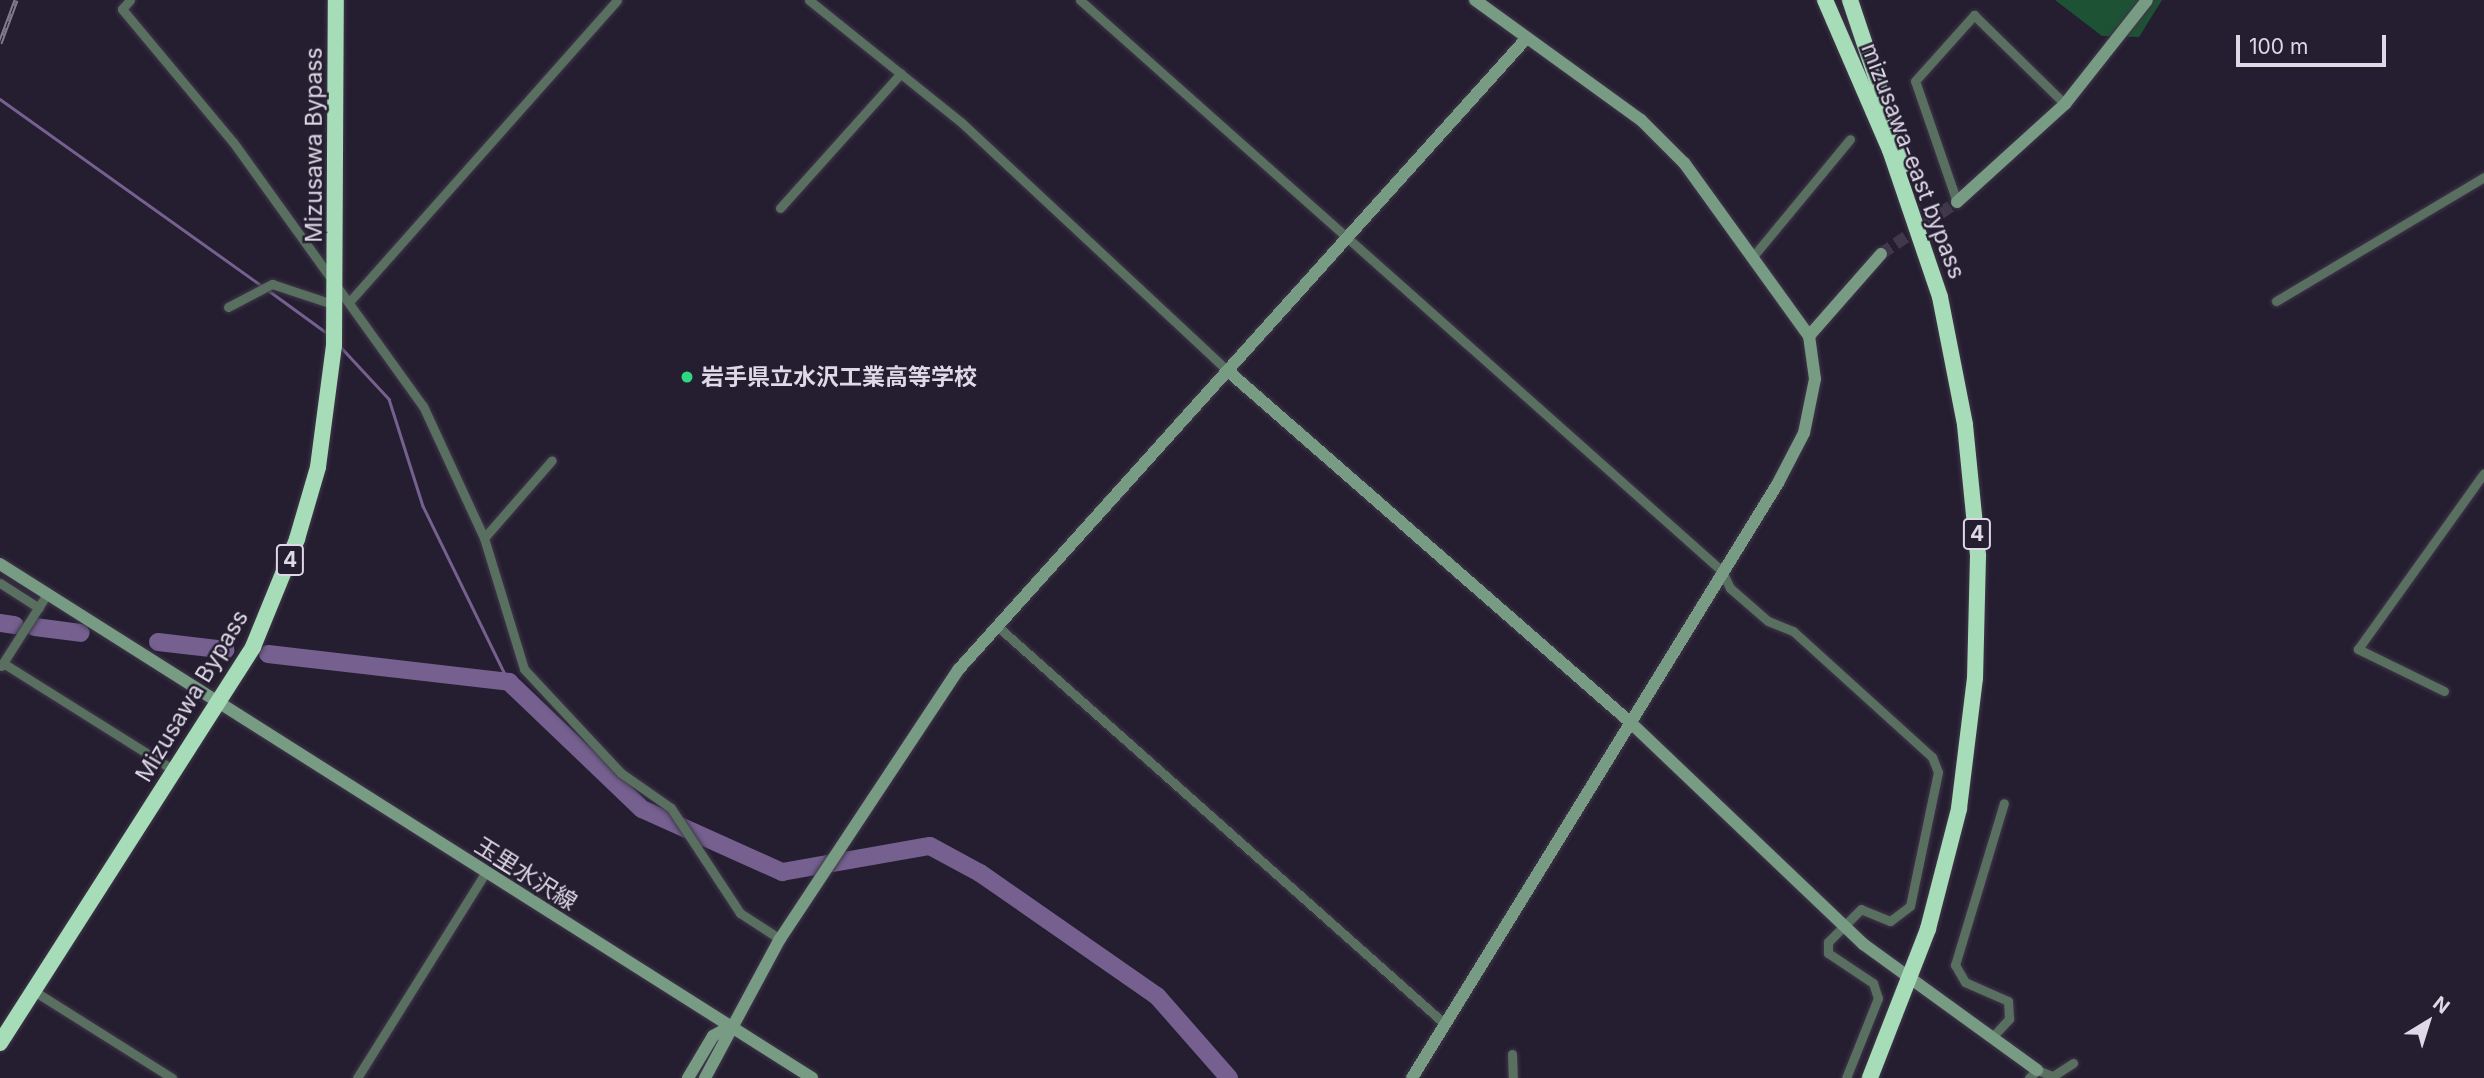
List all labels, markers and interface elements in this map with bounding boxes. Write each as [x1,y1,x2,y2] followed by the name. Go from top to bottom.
[2239,21,2390,65] scale bar
[2249,34,2308,59] text: 100 m
[1855,39,1971,283] street label: mizusawa-east bypass
[300,47,328,243] street label: Mizusawa Bypass
[701,363,977,391] place label: 岩手県立水沢工業高等学校
[679,369,695,385] marker: 岩手県立水沢工業高等学校
[1961,516,1993,552] road number: 4
[274,542,306,578] road number: 4
[130,605,254,787] street label: Mizusawa Bypass
[470,832,582,916] street label: 玉里水沢線
[2393,987,2463,1057] north arrow
[2428,992,2454,1019] text: N

